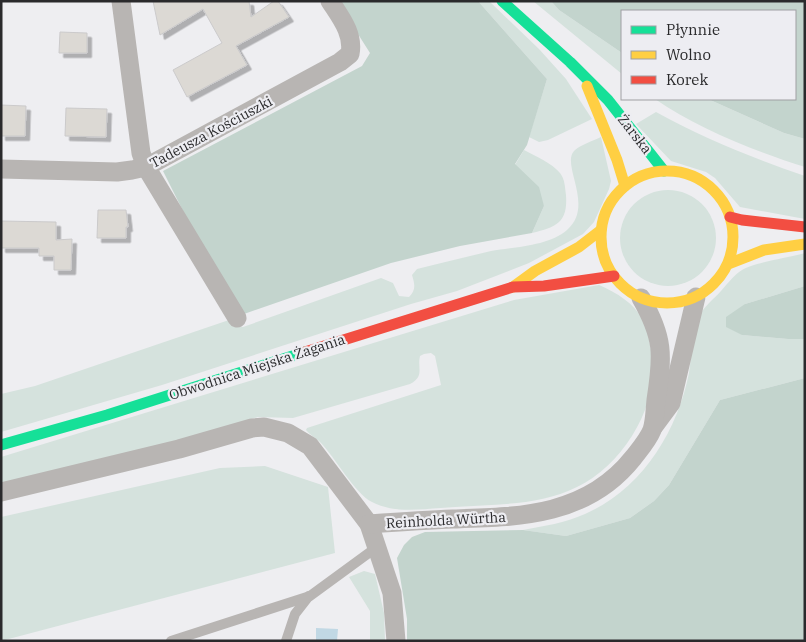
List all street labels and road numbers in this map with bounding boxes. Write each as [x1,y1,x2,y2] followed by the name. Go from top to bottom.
[147,92,275,172] street label: Tadeusza Kościuszki
[614,111,656,158] street label: Żarska
[167,330,348,404] street label: Obwodnica Miejska Żagania
[386,508,507,532] street label: Reinholda Würtha

